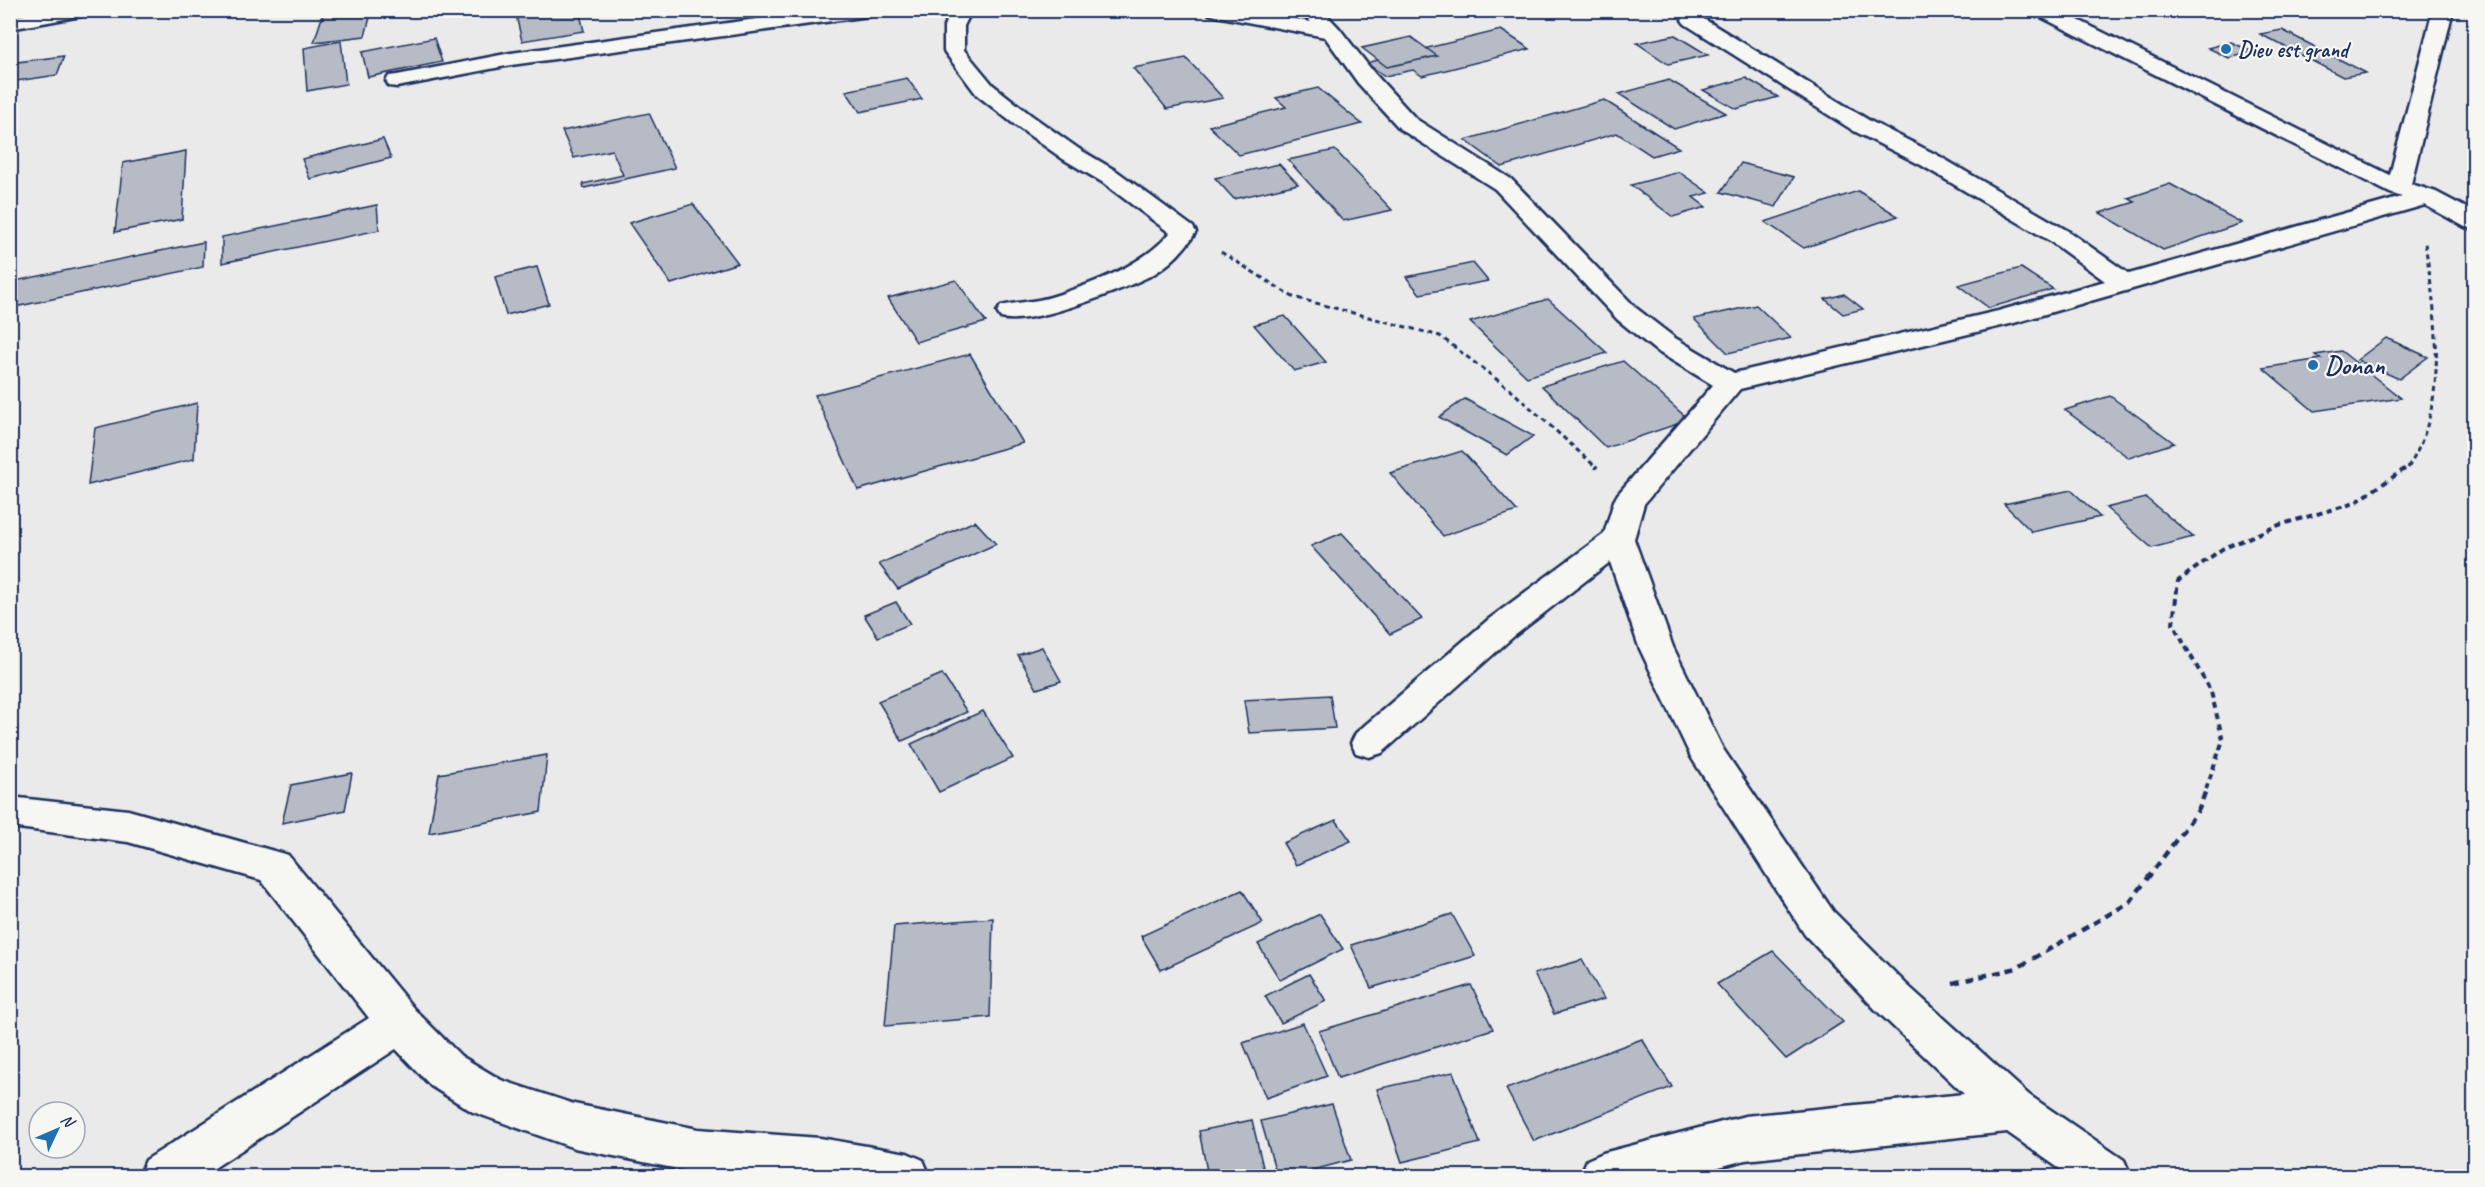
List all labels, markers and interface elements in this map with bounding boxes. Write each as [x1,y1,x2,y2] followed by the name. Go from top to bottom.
[2238,36,2352,64] place label: Dieu est grand
[2219,42,2233,56] marker: Dieu est grand
[2325,349,2386,382] place label: Donan
[2306,358,2320,372] marker: Donan
[27,1100,87,1160] north arrow
[56,1110,80,1133] text: N

